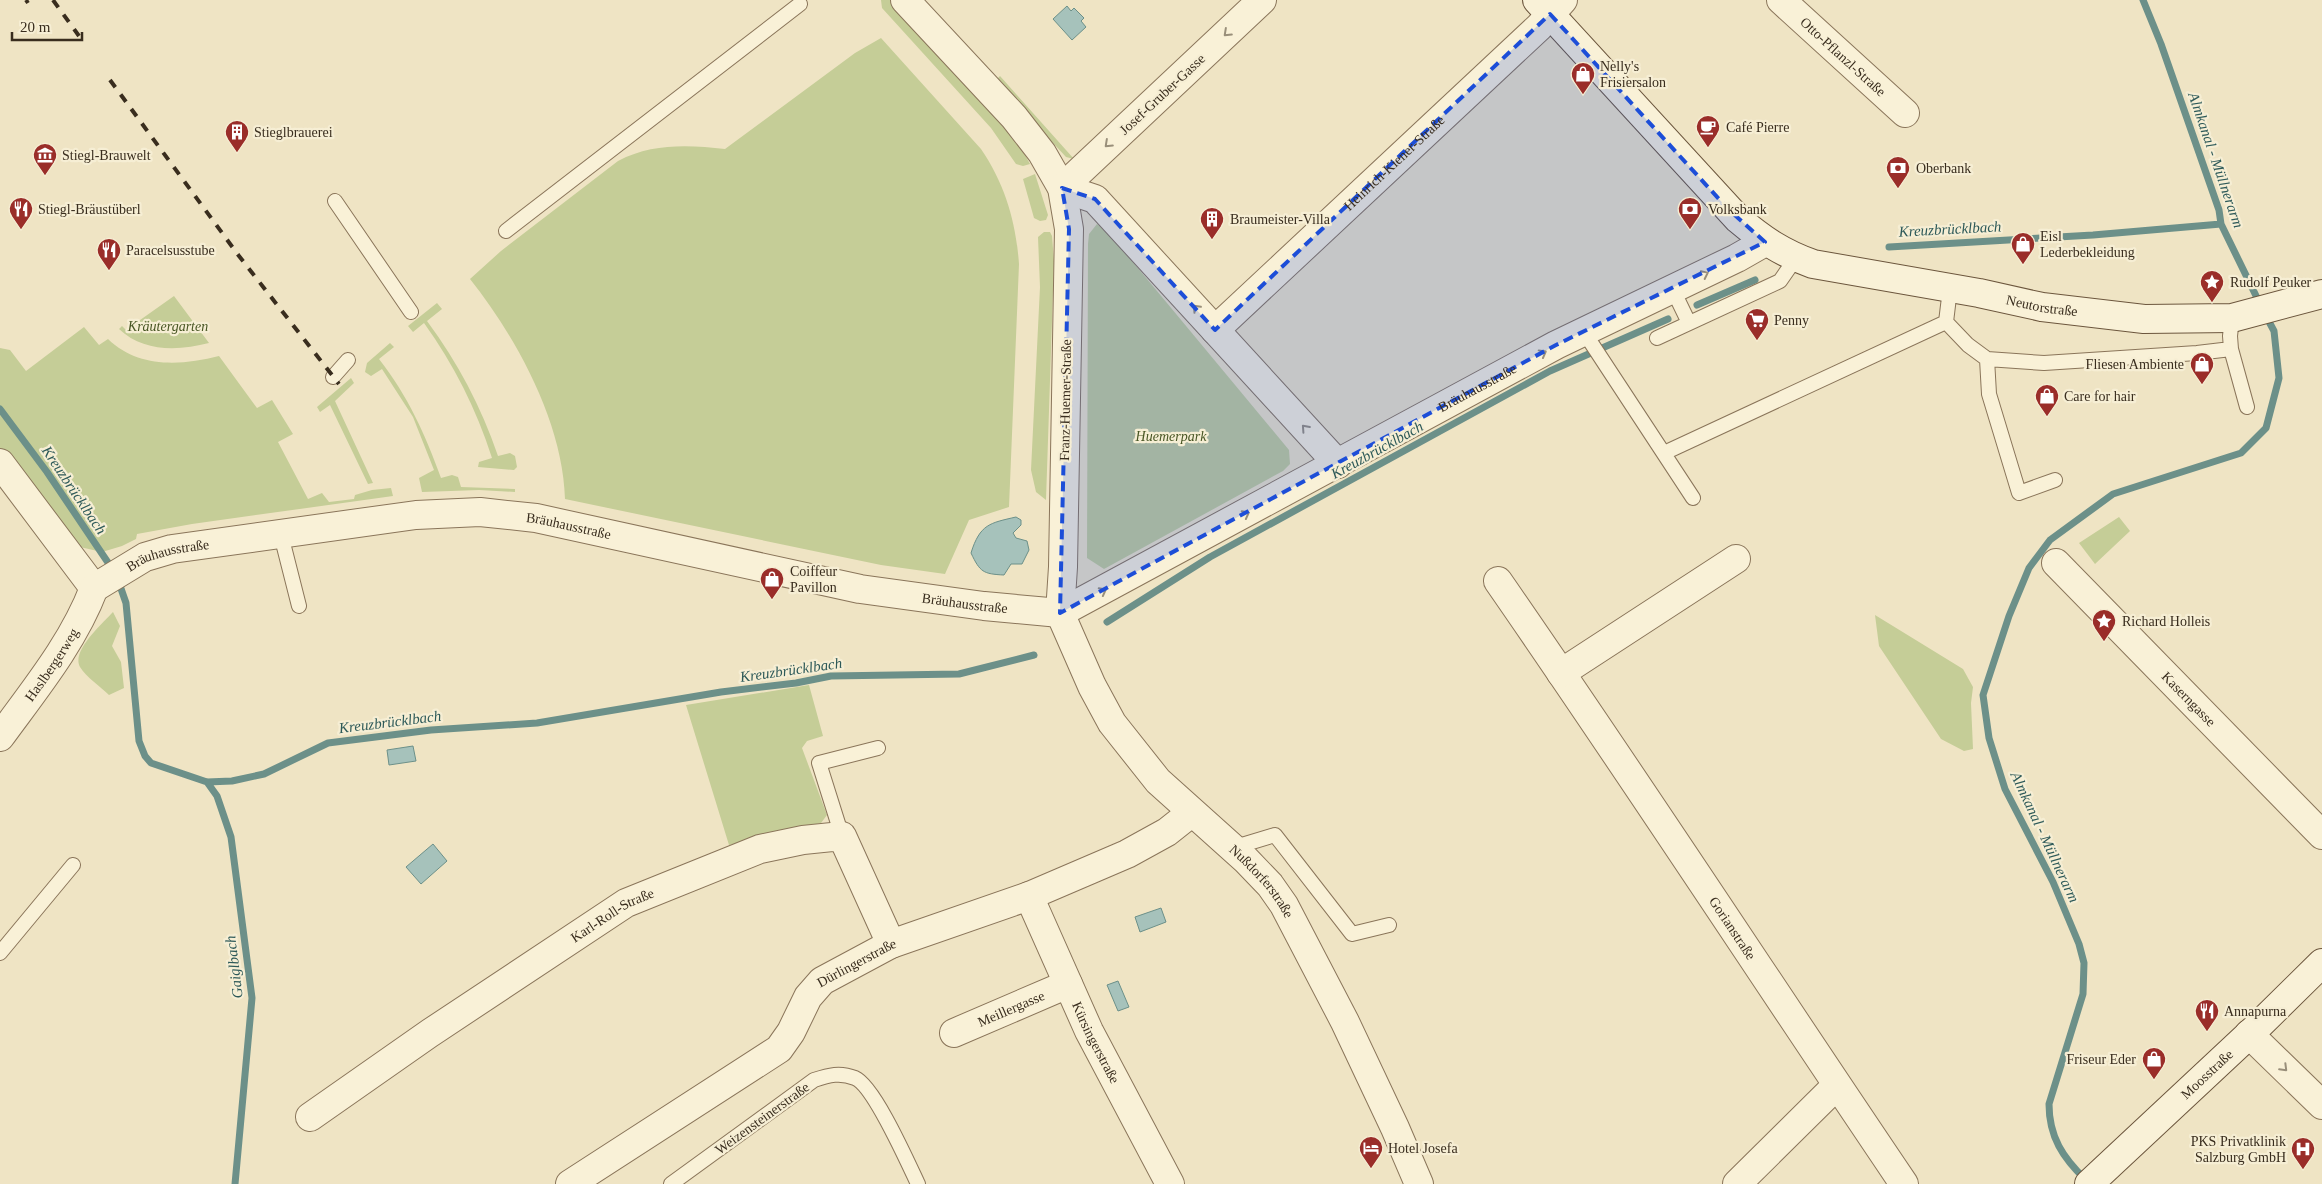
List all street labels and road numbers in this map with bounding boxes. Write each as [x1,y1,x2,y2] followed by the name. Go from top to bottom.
[1797,14,1888,99] street label: Otto-Pflanzl-Straße
[1117,51,1208,138] street label: Josef-Gruber-Gasse
[1341,112,1448,214] street label: Heinrich-Kiener-Straße
[2005,292,2078,319] street label: Neutorstraße
[1057,339,1074,461] street label: Franz-Huemer-Straße
[1436,361,1519,415] street label: Bräuhausstraße
[525,510,612,542] street label: Bräuhausstraße
[124,537,210,575] street label: Bräuhausstraße
[921,591,1008,616] street label: Bräuhausstraße
[22,626,82,704] street label: Haslbergerweg
[2159,669,2218,729] street label: Kaserngasse
[1226,842,1296,920] street label: Nußdorferstraße
[568,886,656,945] street label: Karl-Roll-Straße
[1706,894,1759,963] street label: Gorianstraße
[815,936,898,990] street label: Dürlingerstraße
[975,988,1047,1030] street label: Meillergasse
[1069,999,1122,1086] street label: Kürsingerstraße
[2178,1047,2236,1102] street label: Moosstraße
[712,1079,812,1157] street label: Weizensteinerstraße

